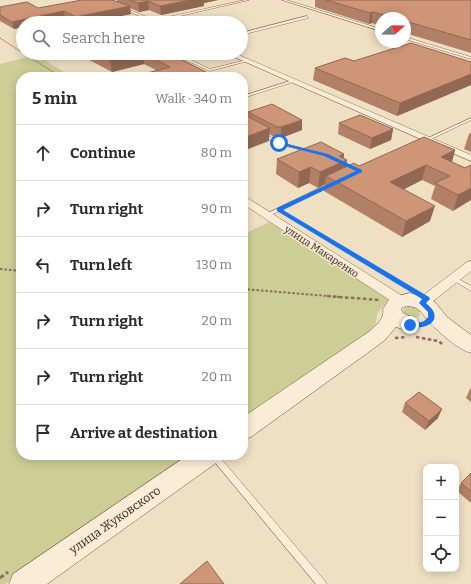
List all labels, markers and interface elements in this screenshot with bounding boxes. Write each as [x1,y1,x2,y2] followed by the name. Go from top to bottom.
[375,12,411,48] north arrow
[16,16,248,60] search box
[30,27,52,49] icon: search
[62,29,145,47] text: Search here
[32,88,77,109] text: 5 min
[155,91,232,106] text: Walk · 340 m
[270,134,288,152] route start
[32,142,54,164] icon: ahead
[70,144,136,162] text: Continue
[201,145,232,160] text: 80 m
[32,198,54,220] icon: right
[70,200,143,218] text: Turn right
[201,201,232,216] text: 90 m
[281,223,361,280] street label: улица Макаренко
[32,254,54,276] icon: left
[70,256,132,274] text: Turn left
[196,257,232,272] text: 130 m
[32,310,54,332] icon: right
[70,312,143,330] text: Turn right
[202,313,232,328] text: 20 m
[401,316,419,334] route end
[32,366,54,388] icon: right
[70,368,143,386] text: Turn right
[202,369,232,384] text: 20 m
[32,422,54,444] icon: arrive
[70,424,217,442] text: Arrive at destination
[423,464,459,572] map controls
[423,464,459,500] button: +
[66,483,163,557] street label: улица Жуковского
[423,500,459,536] button: −
[423,536,459,572] button: locate

